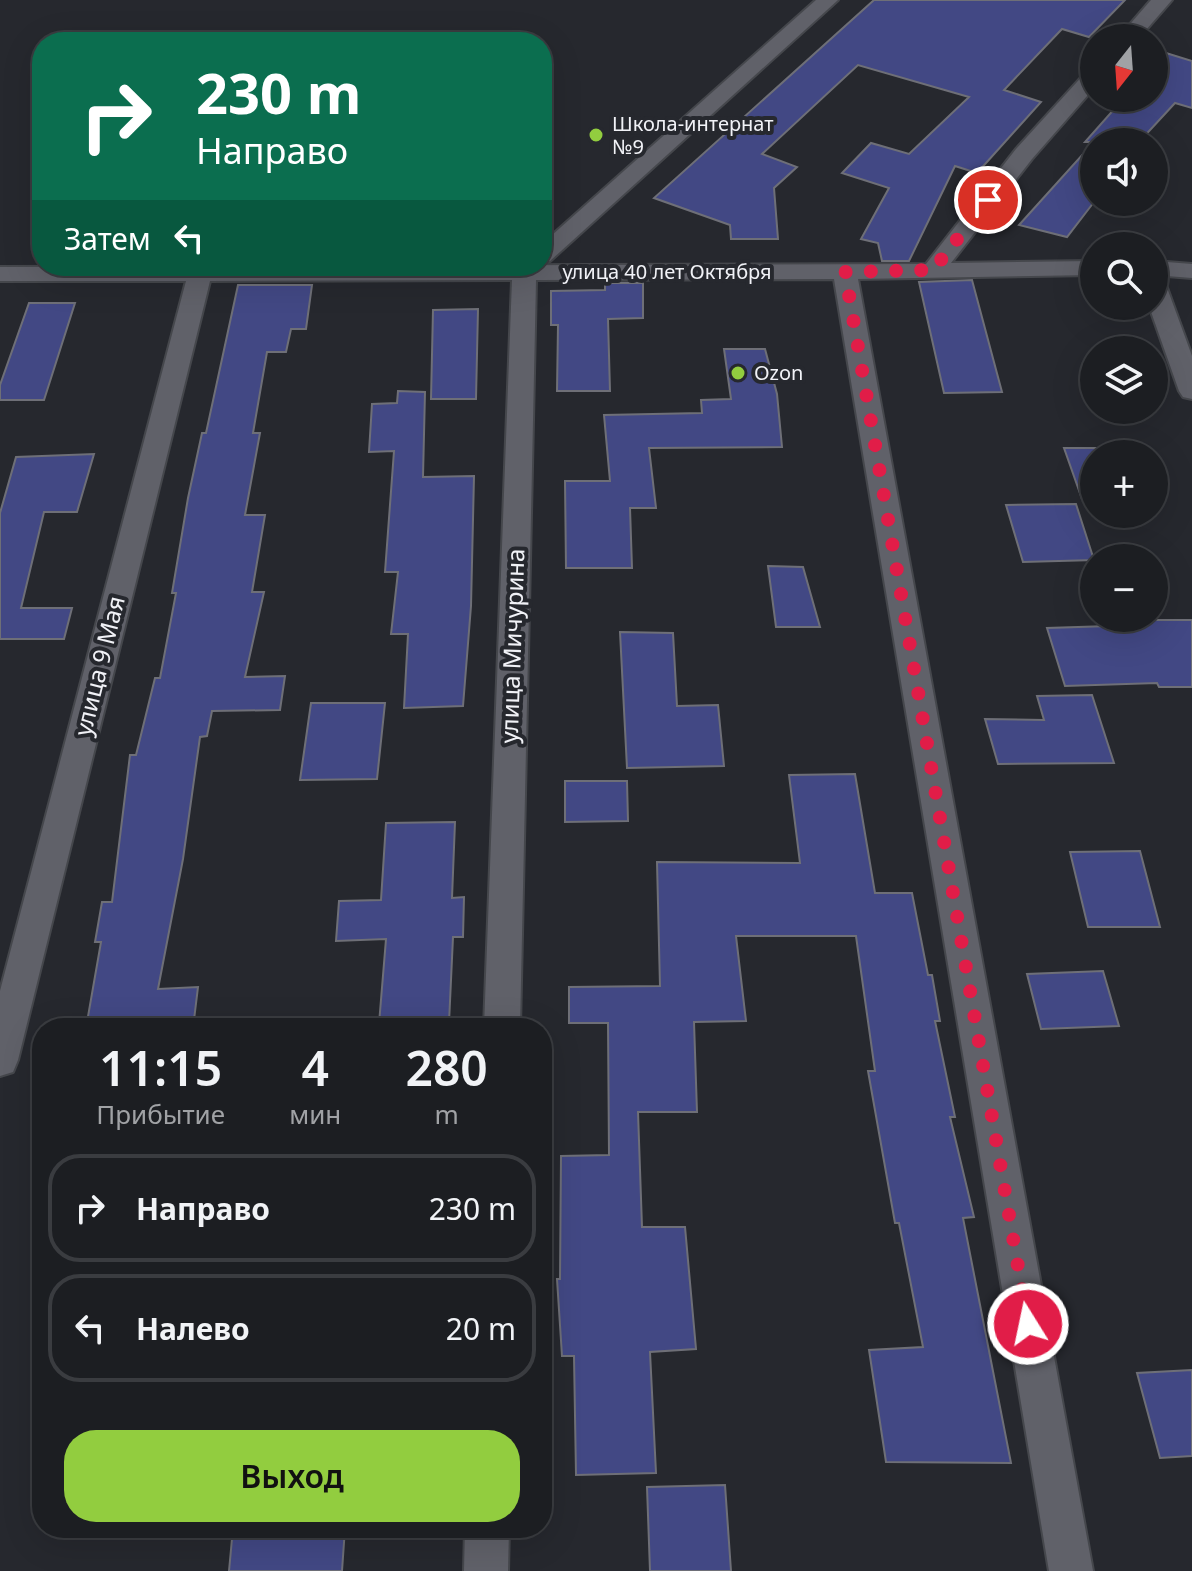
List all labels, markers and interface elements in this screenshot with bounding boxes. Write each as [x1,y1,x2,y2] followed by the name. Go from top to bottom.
[1080,24,1168,112] north arrow
[1080,24,1168,632] map controls
[196,54,361,130] text: 230 m
[64,64,168,168] icon: right
[612,110,774,160] place label: Школа-интернат №9
[196,126,348,175] text: Направо
[587,126,605,144] marker: Школа-интернат №9
[1080,128,1168,216] button: sound
[954,166,1022,234] pin
[966,178,1010,222] icon: arrive
[167,216,211,260] icon: left
[64,218,151,259] text: Затем
[1080,232,1168,320] button: search
[562,258,772,285] street label: улица 40 лет Октября
[1080,336,1168,424] button: layers
[754,359,803,386] place label: Ozon
[729,364,747,382] marker: Ozon
[1080,440,1168,528] button: +
[1080,544,1168,632] button: −
[492,548,531,744] street label: улица Мичурина
[65,592,132,739] street label: улица 9 Мая
[99,1035,222,1100] text: 11:15
[301,1035,329,1100] text: 4
[405,1035,488,1100] text: 280
[96,1096,225,1132] text: Прибытие
[289,1096,341,1132] text: мин
[434,1096,459,1132] text: m
[68,1186,112,1230] icon: right
[136,1188,270,1229] text: Направо
[429,1188,516,1229] text: 230 m
[986,1282,1070,1366] position arrow
[68,1306,112,1350] icon: left
[136,1308,250,1349] text: Налево
[446,1308,516,1349] text: 20 m
[64,1430,520,1522] button: Выход

